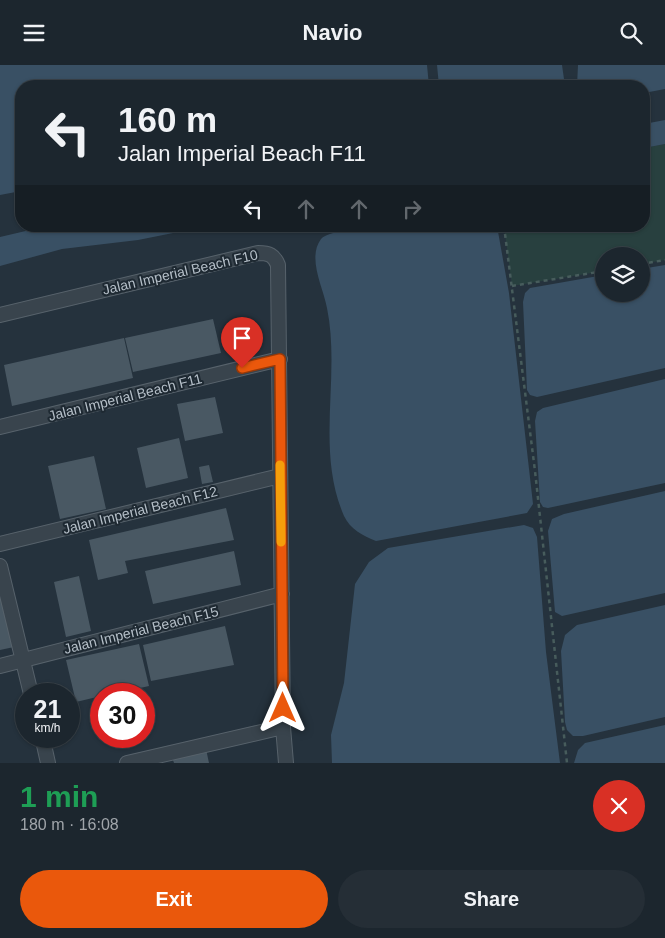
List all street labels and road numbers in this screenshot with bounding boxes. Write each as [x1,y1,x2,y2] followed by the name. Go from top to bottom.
[101,246,259,298] street label: Jalan Imperial Beach F10
[47,370,204,424] street label: Jalan Imperial Beach F11
[61,483,219,537] street label: Jalan Imperial Beach F12
[62,603,220,657] street label: Jalan Imperial Beach F15

